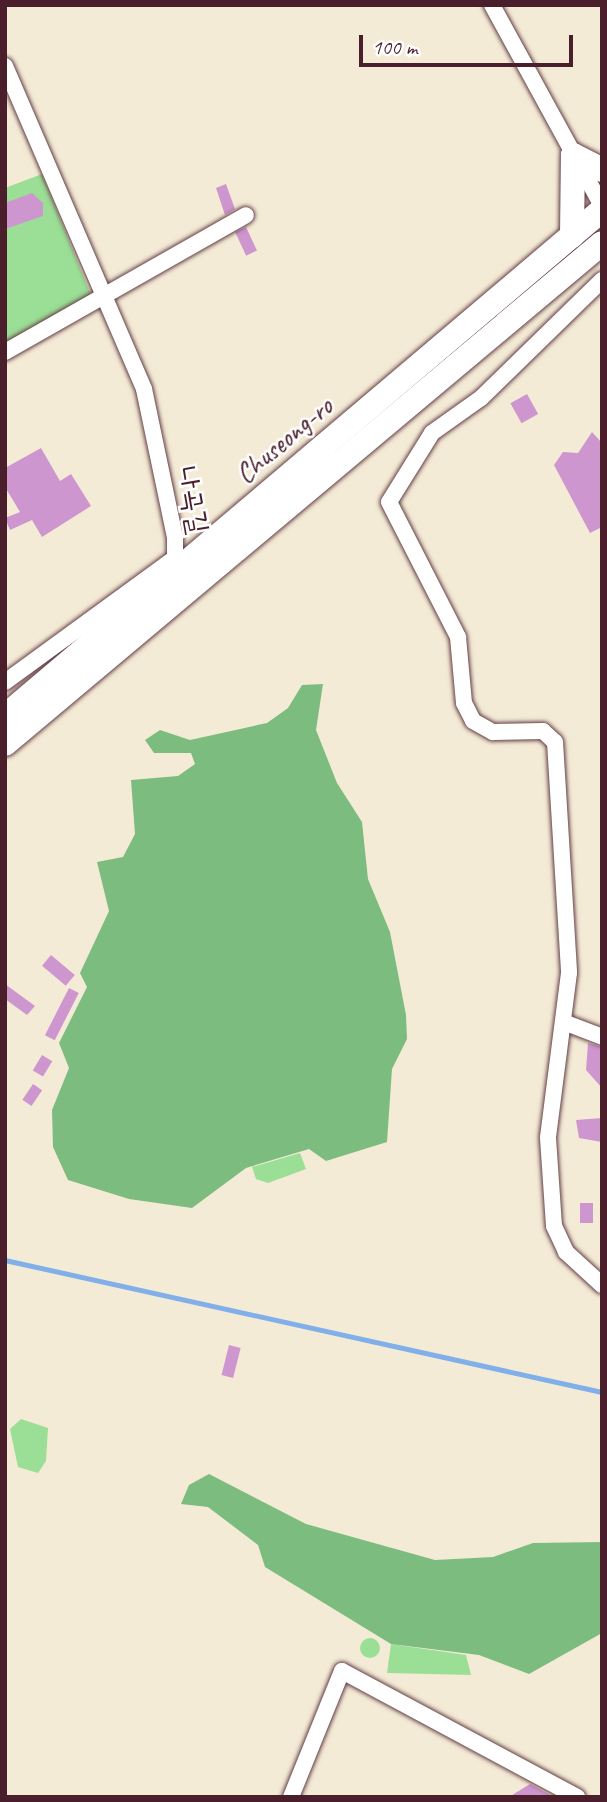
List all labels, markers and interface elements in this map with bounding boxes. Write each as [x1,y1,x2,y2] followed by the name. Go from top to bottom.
[362,21,576,65] scale bar
[372,34,417,60] text: 100 m
[228,390,340,490] street label: Chuseong-ro
[171,464,215,536] street label: 나곡길

